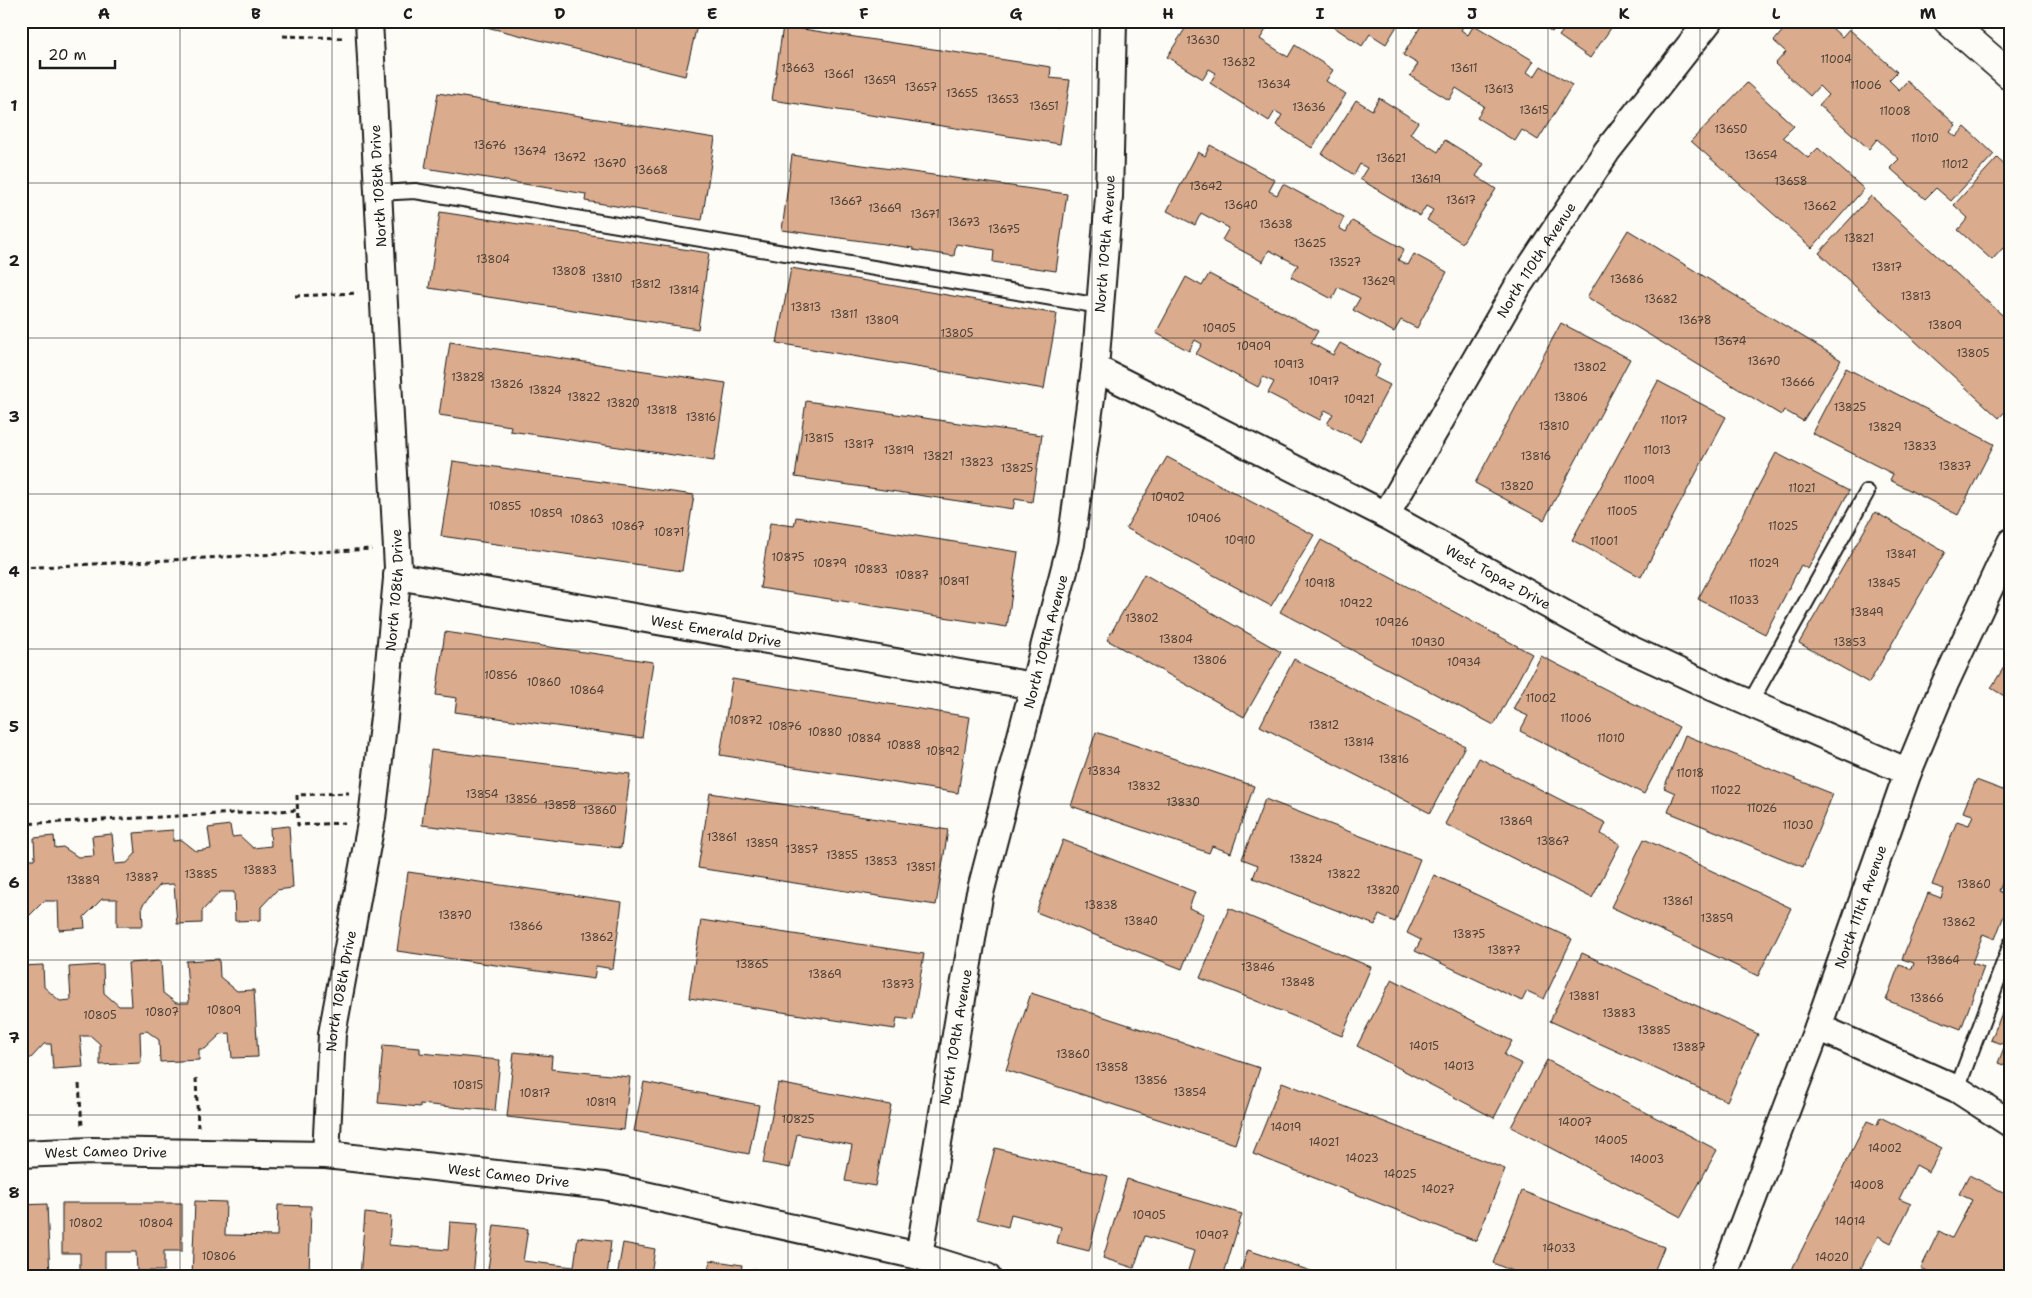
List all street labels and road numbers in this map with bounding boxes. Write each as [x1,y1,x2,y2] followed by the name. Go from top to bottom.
[366,124,390,248] street label: North 108th Drive
[1091,175,1118,313] street label: North 109th Avenue
[1493,199,1580,321] street label: North 110th Avenue
[381,528,407,652] street label: North 108th Drive
[1442,541,1554,614] street label: West Topaz Drive
[1019,572,1072,710] street label: North 109th Avenue
[649,611,783,651] street label: West Emerald Drive
[1830,843,1891,971] street label: North 111th Avenue
[322,929,360,1052] street label: North 108th Drive
[935,968,976,1106] street label: North 109th Avenue
[44,1142,168,1162] street label: West Cameo Drive
[447,1160,571,1191] street label: West Cameo Drive

